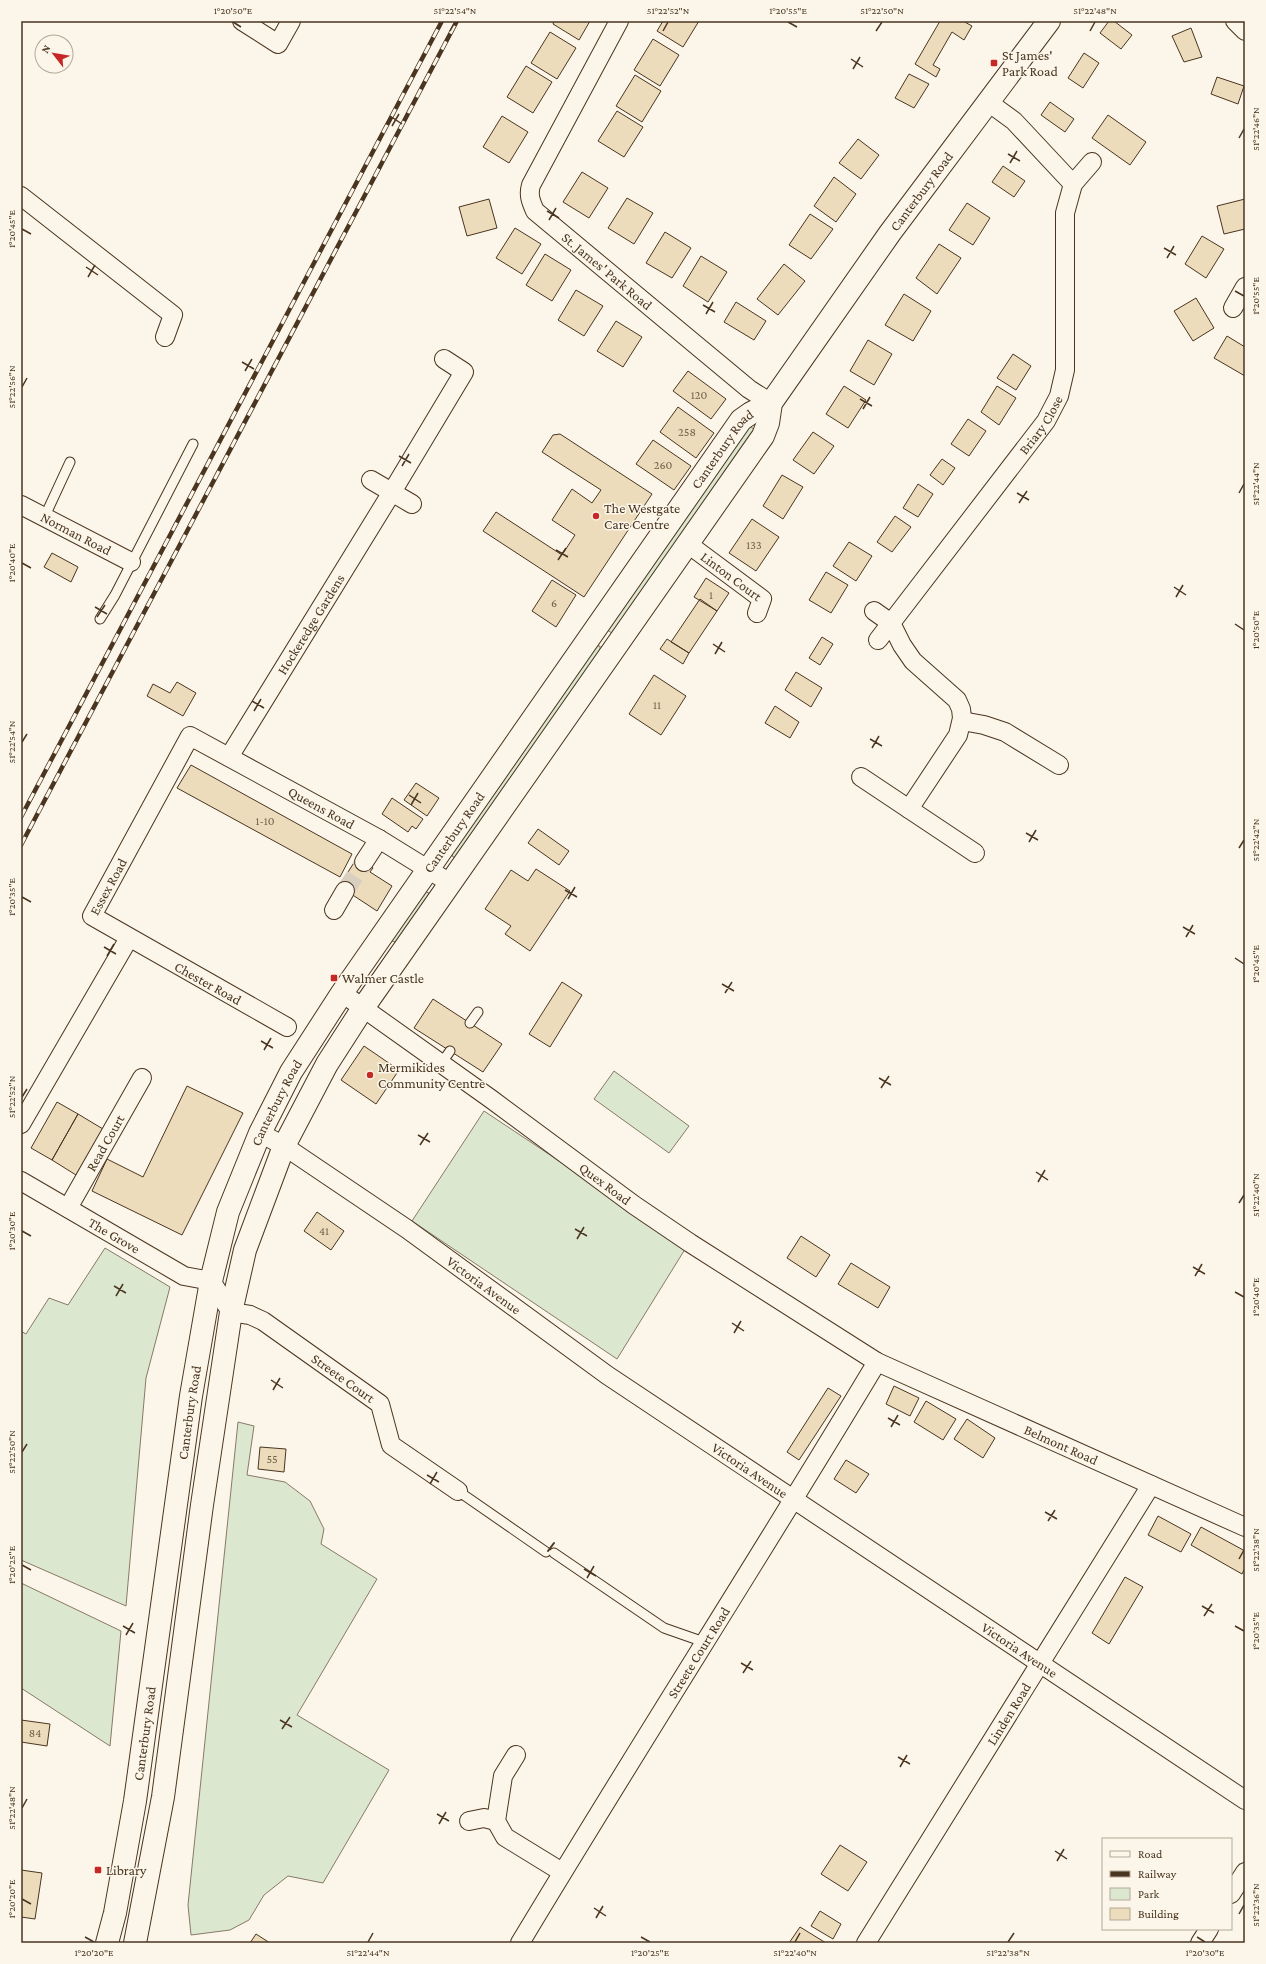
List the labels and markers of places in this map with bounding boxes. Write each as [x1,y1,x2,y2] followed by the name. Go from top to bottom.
[1002,47,1059,79] place label: St James' Park Road
[989,58,999,68] marker: St James' Park Road
[604,500,680,532] place label: The Westgate Care Centre
[591,511,601,521] marker: The Westgate Care Centre
[342,970,424,986] place label: Walmer Castle
[329,973,339,983] marker: Walmer Castle
[378,1059,485,1091] place label: Mermikides Community Centre
[365,1070,375,1080] marker: Mermikides Community Centre
[106,1862,147,1878] place label: Library
[93,1865,103,1875] marker: Library

